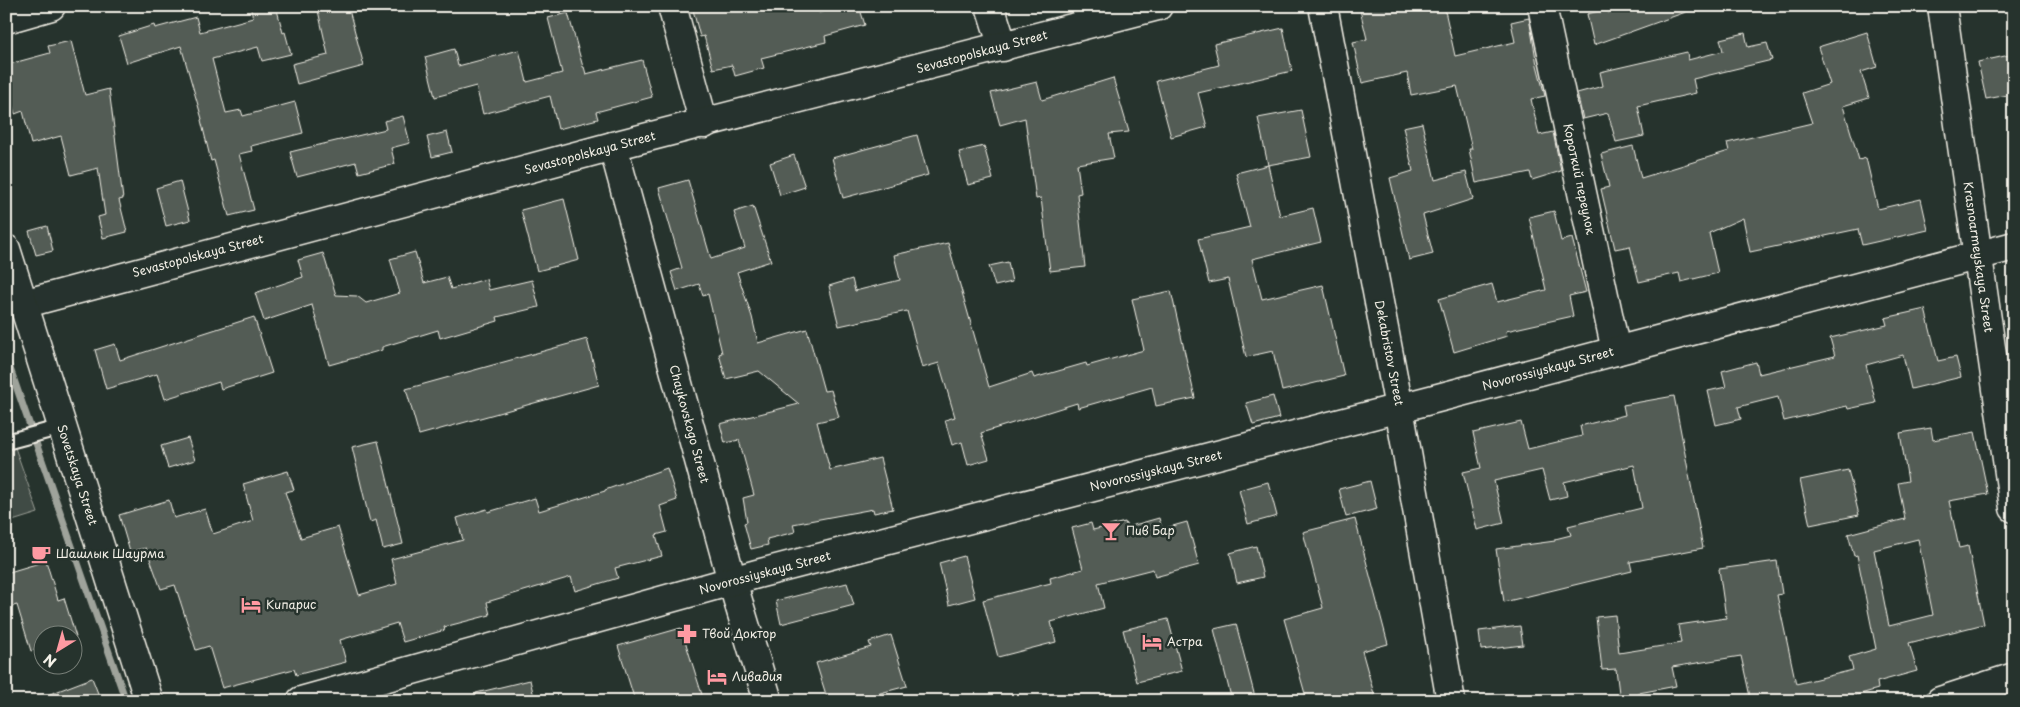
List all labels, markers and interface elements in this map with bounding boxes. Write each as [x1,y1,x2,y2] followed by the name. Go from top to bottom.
[914,25,1049,77] street label: Sevastopolskaya Street
[1559,122,1601,237] street label: Короткий переулок
[522,126,657,178] street label: Sevastopolskaya Street
[1959,180,1999,334] street label: Krasnoarmeyskaya Street
[130,229,265,281] street label: Sevastopolskaya Street
[1371,299,1409,407] street label: Dekabristov Street
[1480,342,1616,394] street label: Novorossiyskaya Street
[666,363,714,485] street label: Chaykovskogo Street
[53,422,103,528] street label: Sovetskaya Street
[1088,445,1224,495] street label: Novorossiyskaya Street
[1100,520,1122,542] bar icon: Пив Бар
[1126,521,1175,539] place label: Пив Бар
[30,543,52,565] cafe icon: Шашлык Шаурма
[56,544,165,562] place label: Шашлык Шаурма
[697,546,833,598] street label: Novorossiyskaya Street
[240,594,262,616] hotel icon: Кипарис
[266,595,316,613] place label: Кипарис
[676,623,698,645] pharmacy icon: Твой Доктор
[32,624,82,674] north arrow
[702,624,776,642] place label: Твой Доктор
[1141,631,1163,653] hotel icon: Астра
[1167,632,1203,650] place label: Астра
[39,649,61,673] text: N
[706,666,728,688] hotel icon: Ливадия
[732,667,783,685] place label: Ливадия

